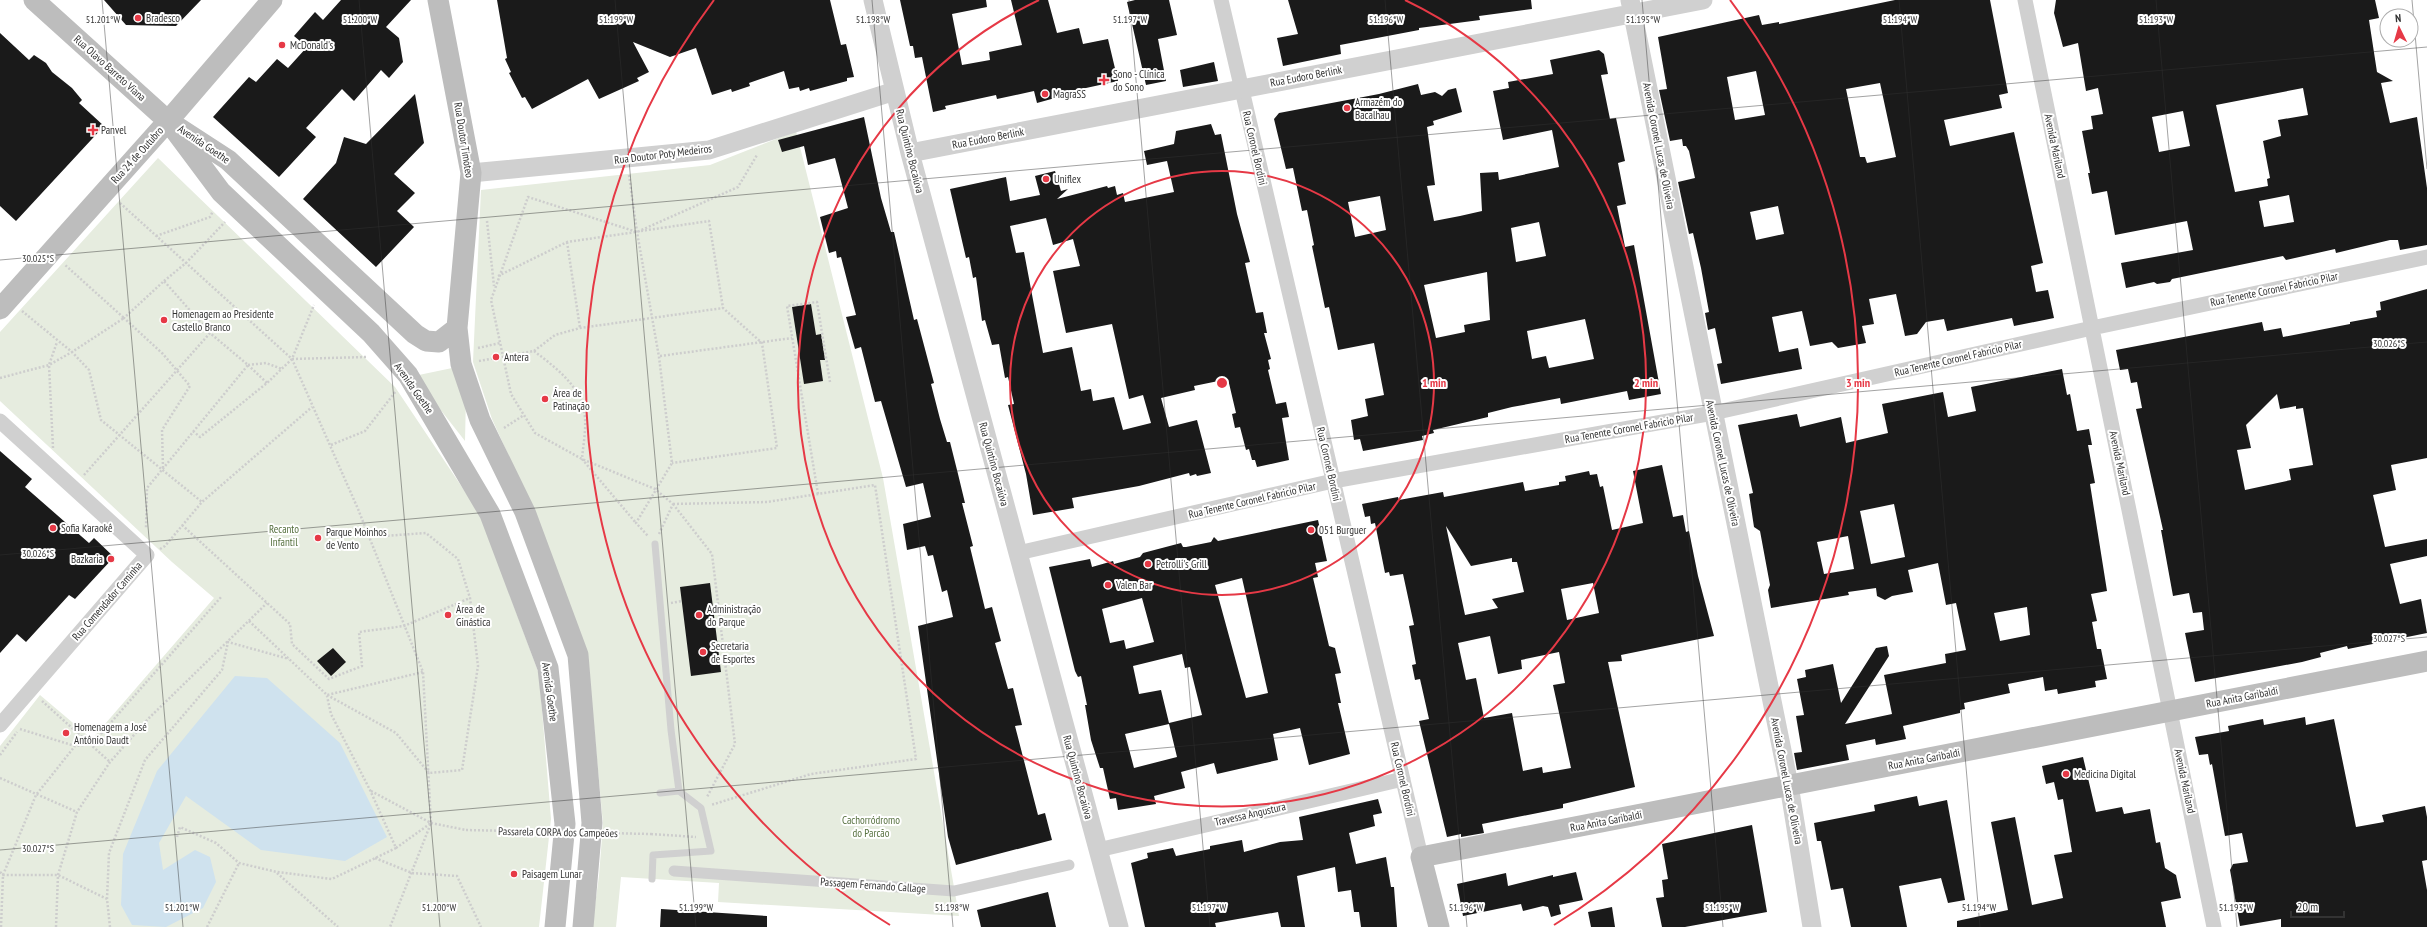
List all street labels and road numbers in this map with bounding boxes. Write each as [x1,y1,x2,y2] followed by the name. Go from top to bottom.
[71,32,149,104] street label: Rua Olavo Barreto Viana
[1269,62,1344,90] street label: Rua Eudoro Berlink
[1640,81,1678,211] street label: Avenida Coronel Lucas de Oliveira
[451,101,477,179] street label: Rua Doutor Timóteo
[893,107,927,195] street label: Rua Quintino Bocaiúva
[1240,110,1270,186] street label: Rua Coronel Bordini
[2041,112,2069,180] street label: Avenida Mariland
[175,122,233,167] street label: Avenida Goethe
[108,123,166,186] street label: Rua 24 de Outubro
[951,124,1026,152] street label: Rua Eudoro Berlink
[613,141,713,167] street label: Rua Doutor Poty Medeiros
[2209,269,2339,309] street label: Rua Tenente Coronel Fabricio Pilar
[1893,337,2023,379] street label: Rua Tenente Coronel Fabricio Pilar
[391,360,437,417] street label: Avenida Goethe
[1703,399,1743,527] street label: Avenida Coronel Lucas de Oliveira
[1564,410,1694,446] street label: Rua Tenente Coronel Fabricio Pilar
[976,421,1012,507] street label: Rua Quintino Bocaiúva
[1314,426,1344,502] street label: Rua Coronel Bordini
[2106,429,2134,497] street label: Avenida Mariland
[1187,479,1317,521] street label: Rua Tenente Coronel Fabricio Pilar
[69,559,145,643] street label: Rua Comendador Caminha
[539,662,561,723] street label: Avenida Goethe
[2205,683,2279,711] street label: Rua Anita Garibaldi
[1768,716,1806,846] street label: Avenida Coronel Lucas de Oliveira
[1060,734,1096,820] street label: Rua Quintino Bocaiúva
[1388,741,1418,817] street label: Rua Coronel Bordini
[1887,745,1961,773] street label: Rua Anita Garibaldi
[2171,747,2199,815] street label: Avenida Mariland
[1213,799,1287,829] street label: Travessa Angustura
[1569,807,1643,835] street label: Rua Anita Garibaldi
[498,824,618,840] street label: Passarela CORPA dos Campeões
[820,874,927,896] street label: Passagem Fernando Callage

